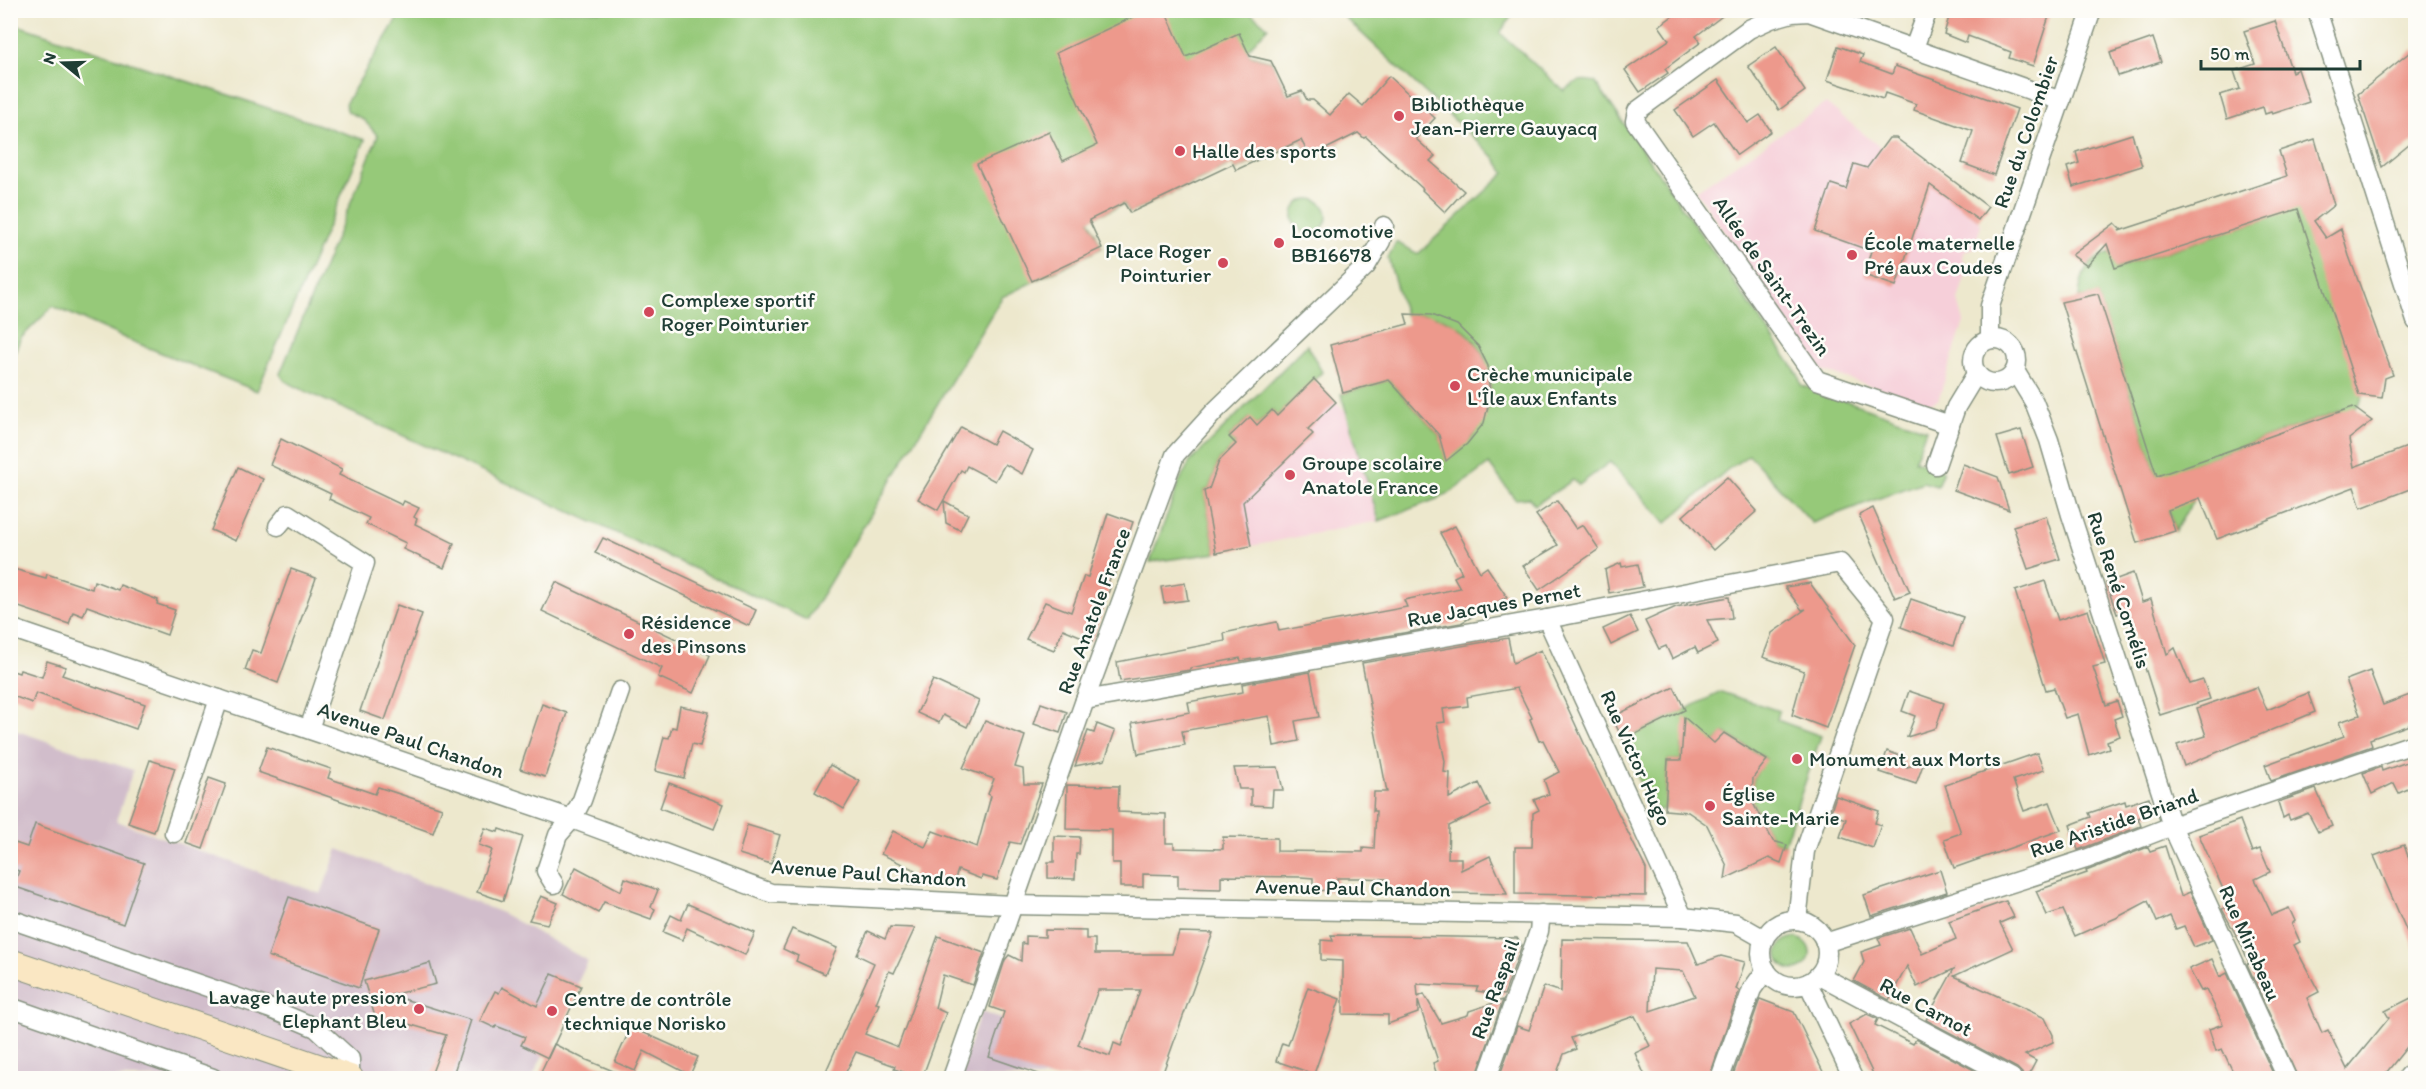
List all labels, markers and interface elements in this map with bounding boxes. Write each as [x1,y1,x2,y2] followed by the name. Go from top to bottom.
[33,33,93,93] north arrow
[2201,33,2360,71] scale bar
[2210,43,2250,65] text: 50 m
[39,50,60,66] text: N
[1988,52,2063,211] street label: Rue du Colombier
[1411,91,1598,140] place label: Bibliothèque Jean-Pierre Gauyacq
[1392,109,1406,123] marker: Bibliothèque Jean-Pierre Gauyacq
[1192,138,1337,163] place label: Halle des sports
[1173,144,1187,158] marker: Halle des sports
[1708,191,1837,360] street label: Allée de Saint-Trezin
[1291,218,1393,267] place label: Locomotive BB16678
[1864,230,2015,279] place label: École maternelle Pré aux Coudes
[1272,236,1286,250] marker: Locomotive BB16678
[1105,238,1212,287] place label: Place Roger Pointurier
[1845,248,1859,262] marker: École maternelle Pré aux Coudes
[1216,256,1230,270] marker: Place Roger Pointurier
[661,287,815,336] place label: Complexe sportif Roger Pointurier
[642,305,656,319] marker: Complexe sportif Roger Pointurier
[1467,361,1633,410] place label: Crèche municipale L'Île aux Enfants
[1448,379,1462,393] marker: Crèche municipale L'Île aux Enfants
[1302,450,1442,499] place label: Groupe scolaire Anatole France
[1283,468,1297,482] marker: Groupe scolaire Anatole France
[2082,508,2157,671] street label: Rue René Cornélis
[1052,524,1135,697] street label: Rue Anatole France
[1405,577,1583,632] street label: Rue Jacques Pernet
[641,609,747,658] place label: Résidence des Pinsons
[622,627,636,641] marker: Résidence des Pinsons
[1595,686,1677,829] street label: Rue Victor Hugo
[315,696,508,783] street label: Avenue Paul Chandon
[1809,746,2001,771] place label: Monument aux Morts
[1790,752,1804,766] marker: Monument aux Morts
[1722,781,1840,830] place label: Église Sainte-Marie
[2026,782,2202,863] street label: Rue Aristide Briand
[1703,799,1717,813] marker: Église Sainte-Marie
[771,853,967,892] street label: Avenue Paul Chandon
[1255,873,1451,902] street label: Avenue Paul Chandon
[2214,881,2287,1005] street label: Rue Mirabeau
[1465,935,1524,1042] street label: Rue Raspail
[1876,972,1977,1041] street label: Rue Carnot
[208,984,407,1033] place label: Lavage haute pression Elephant Bleu
[564,986,731,1035] place label: Centre de contrôle technique Norisko
[412,1002,426,1016] marker: Lavage haute pression Elephant Bleu
[545,1004,559,1018] marker: Centre de contrôle technique Norisko

